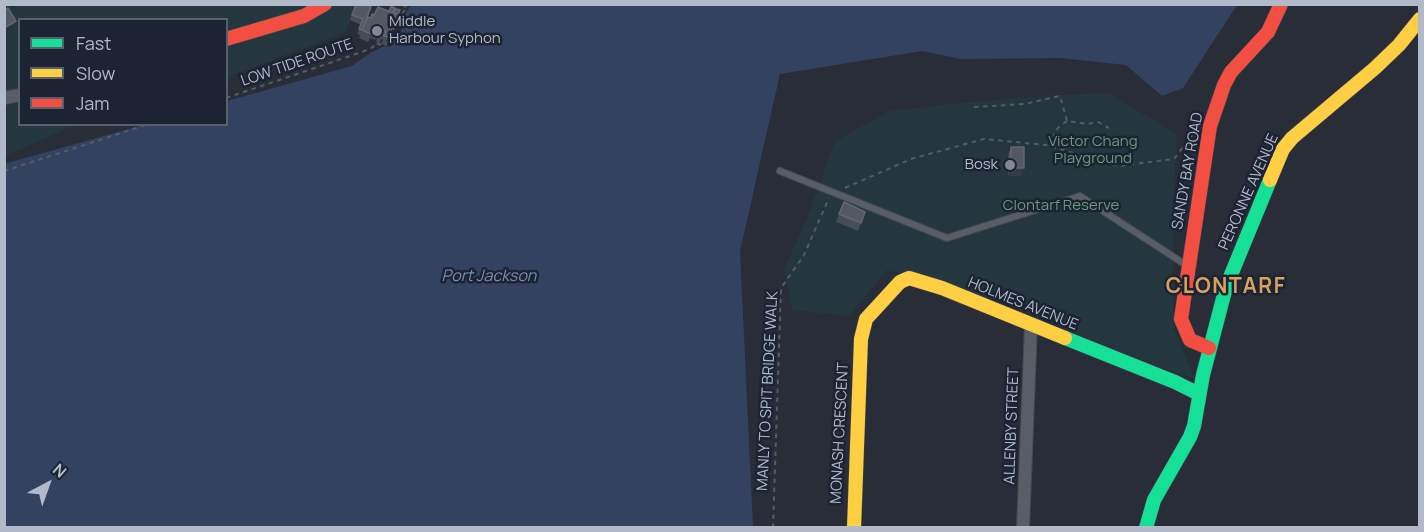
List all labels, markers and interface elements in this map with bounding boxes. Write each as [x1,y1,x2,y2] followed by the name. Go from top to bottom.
[389,13,501,48] place label: Middle Harbour Syphon
[18,18,228,126] legend
[370,24,384,38] marker: Middle Harbour Syphon
[76,31,111,55] text: Fast
[239,35,355,91] street label: LOW TIDE ROUTE
[76,61,115,85] text: Slow
[76,91,110,115] text: Jam
[1169,111,1207,231] street label: SANDY BAY ROAD
[1215,131,1283,253] street label: PERONNE AVENUE
[1048,133,1138,168] park label: Victor Chang Playground
[965,156,998,174] place label: Bosk
[1003,158,1017,172] marker: Bosk
[1003,197,1119,215] park label: Clontarf Reserve
[442,267,536,287] water label: Port Jackson
[965,274,1081,334] street label: HOLMES AVENUE
[1166,274,1286,300] district label: CLONTARF
[754,291,782,491] street label: MANLY TO SPIT BRIDGE WALK
[827,362,853,504] street label: MONASH CRESCENT
[1001,367,1023,485] street label: ALLENBY STREET
[18,454,78,514] north arrow
[48,458,71,482] text: N

